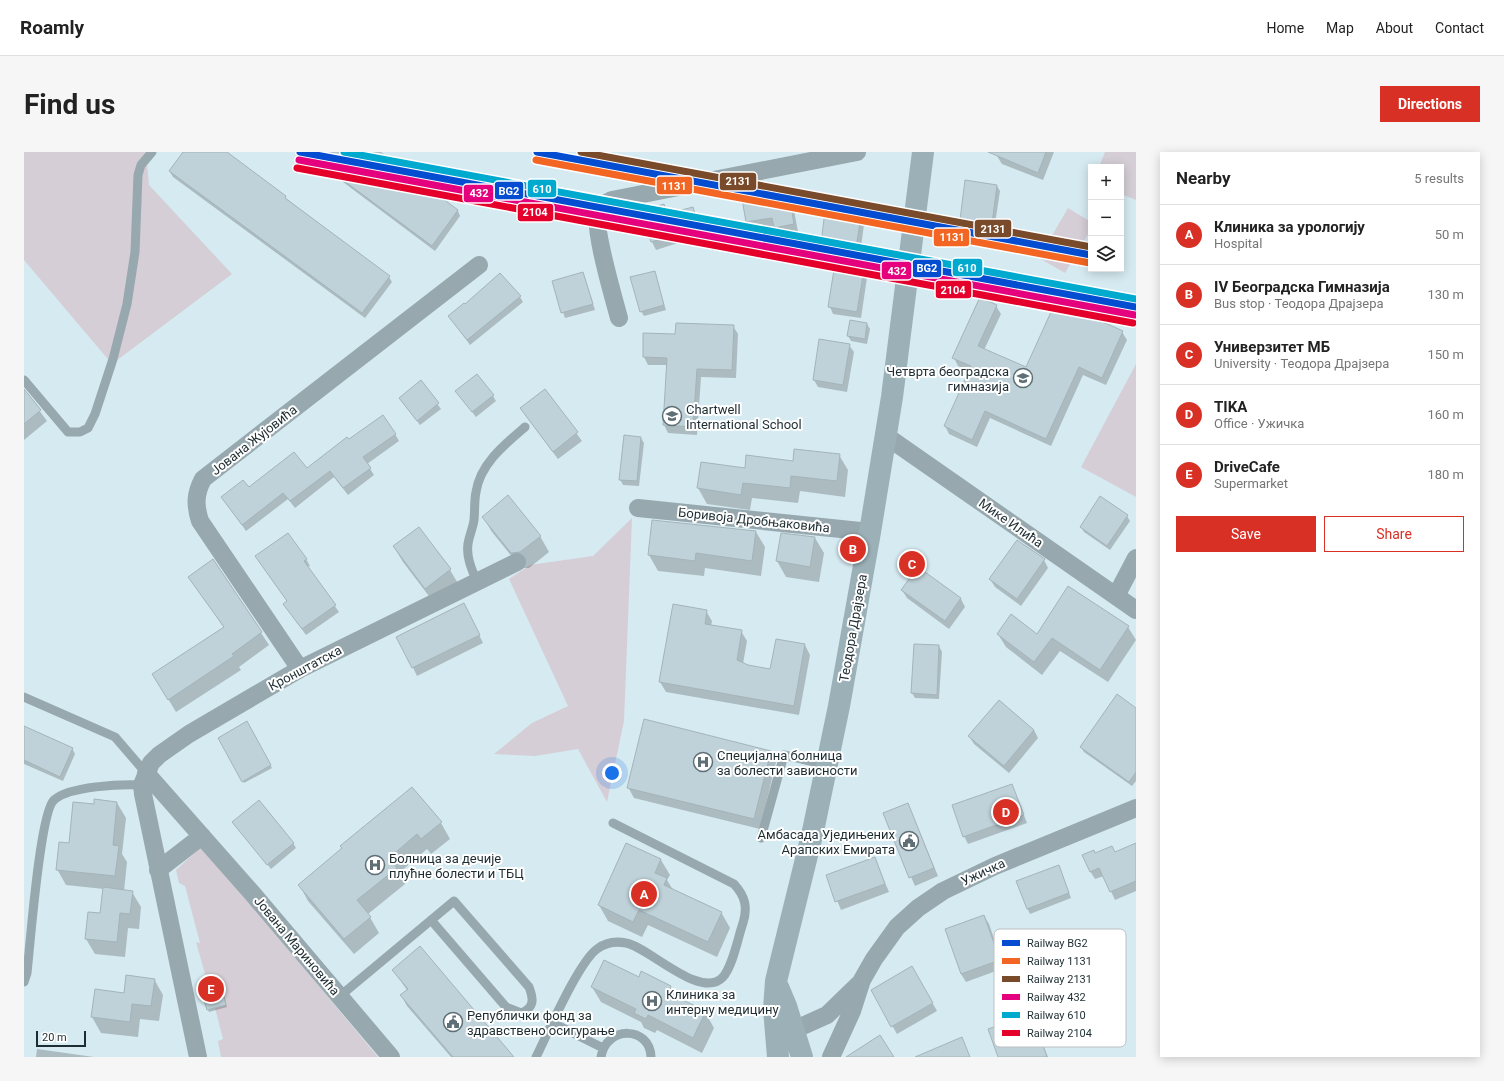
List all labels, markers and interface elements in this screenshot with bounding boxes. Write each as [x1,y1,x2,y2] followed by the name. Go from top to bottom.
[20,16,84,39] text: Roamly
[1266,20,1304,36] text: Home
[1326,20,1354,36] text: Map
[1376,20,1413,36] text: About
[1435,20,1484,36] text: Contact
[1380,86,1480,122] button: Directions
[24,88,115,121] text: Find us
[1088,164,1124,272] map controls
[1088,164,1124,200] button: +
[1176,168,1231,188] text: Nearby
[1414,171,1464,186] text: 5 results
[719,172,757,191] line badge: 2131
[725,175,751,188] text: 2131
[656,176,693,195] line badge: 1131
[527,179,557,198] line badge: 610
[661,180,687,193] text: 1131
[494,181,524,200] line badge: BG2
[533,183,551,196] text: 610
[463,184,494,203] line badge: 432
[499,185,519,198] text: BG2
[470,187,488,200] text: 432
[1088,200,1124,236] button: −
[517,203,554,222] line badge: 2104
[522,206,548,219] text: 2104
[1214,218,1365,236] text: Клиника за урологију
[974,219,1012,238] line badge: 2131
[980,223,1006,236] text: 2131
[1185,227,1193,242] text: A
[1435,227,1464,242] text: 50 m
[933,228,970,247] line badge: 1131
[939,231,965,244] text: 1131
[1088,236,1124,272] button: layers
[1214,236,1262,251] text: Hospital
[952,258,983,277] line badge: 610
[912,259,942,278] line badge: BG2
[881,261,912,280] line badge: 432
[917,262,937,275] text: BG2
[958,262,976,275] text: 610
[888,265,906,278] text: 432
[1214,278,1390,296] text: IV Београдска Гимназија
[935,280,972,299] line badge: 2104
[940,284,966,297] text: 2104
[1185,287,1193,302] text: B
[1427,287,1464,302] text: 130 m
[1214,296,1384,311] text: Bus stop · Теодора Драјзера
[1214,338,1330,356] text: Универзитет МБ
[1185,347,1193,362] text: C
[1427,347,1464,362] text: 150 m
[1214,356,1389,371] text: University · Теодора Драјзера
[886,364,1009,394] place label: Четврта београдска гимназија
[1012,367,1034,389] school or university icon: Четврта београдска гимназија
[1214,398,1247,416] text: TIKA
[208,402,300,478] street label: Јована Жујовића
[686,402,802,432] place label: Chartwell International School
[661,405,683,427] school or university icon: Chartwell International School
[1185,407,1193,422] text: D
[1427,407,1464,422] text: 160 m
[1214,416,1304,431] text: Office · Ужичка
[1214,458,1280,476] text: DriveCafe
[1185,467,1193,482] text: E
[1427,467,1464,482] text: 180 m
[1214,476,1288,491] text: Supermarket
[976,495,1046,551] street label: Мике Илића
[678,505,830,535] street label: Боривоја Дробњаковића
[1176,516,1316,552] button: Save
[1324,516,1464,552] button: Share
[840,534,866,564] pin: B
[899,549,925,579] pin: C
[836,573,870,683] street label: Теодора Драјзера
[266,642,344,694] street label: Кронштатска
[717,748,857,778] place label: Специјална болница за болести зависности
[692,751,714,773] hospital icon: Специјална болница за болести зависности
[602,763,622,783] your location
[993,797,1019,827] pin: D
[758,827,896,857] place label: Амбасада Уједињених Арапских Емирата
[898,830,920,852] public building icon: Амбасада Уједињених Арапских Емирата
[389,851,524,881] place label: Болница за дечије плућне болести и ТБЦ
[364,854,386,876] hospital icon: Болница за дечије плућне болести и ТБЦ
[959,855,1007,889] street label: Ужичка
[631,879,657,909] pin: A
[251,894,343,998] street label: Јована Мариновића
[994,929,1126,1047] legend
[1027,937,1088,950] text: Railway BG2
[1027,955,1092,968] text: Railway 1131
[1027,973,1092,986] text: Railway 2131
[198,974,224,1004] pin: E
[666,987,779,1017] place label: Клиника за интерну медицину
[641,990,663,1012] hospital icon: Клиника за интерну медицину
[1027,991,1086,1004] text: Railway 432
[467,1008,615,1038] place label: Републички фонд за здравствено осигурање
[1027,1009,1086,1022] text: Railway 610
[442,1011,464,1033] public building icon: Републички фонд за здравствено осигурање
[1027,1027,1092,1040] text: Railway 2104
[36,1029,86,1048] scale bar
[42,1031,67,1044] text: 20 m

